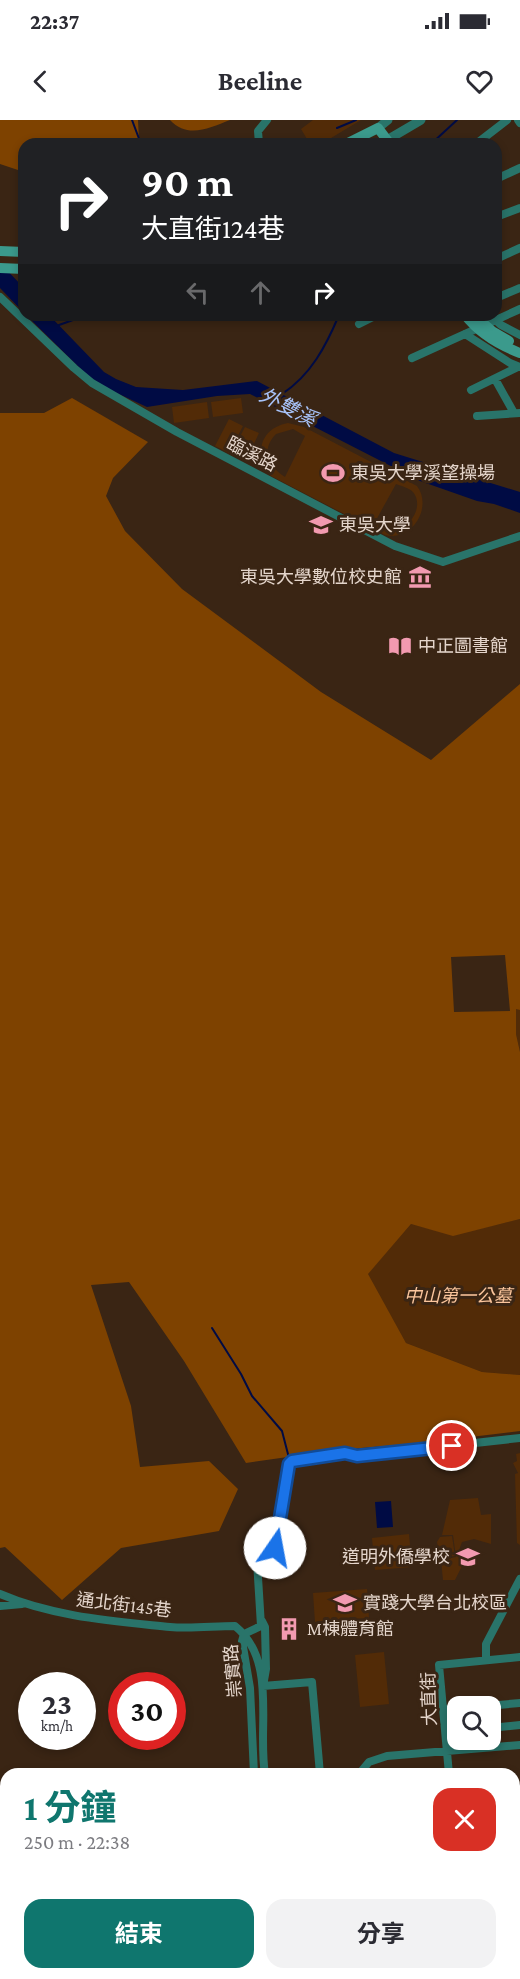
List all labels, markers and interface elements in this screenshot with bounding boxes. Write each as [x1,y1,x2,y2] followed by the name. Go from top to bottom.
[30,9,79,34] text: 22:37
[24,65,57,98] icon: back
[463,65,496,98] icon: heart
[218,66,302,96] text: Beeline
[141,158,233,205] text: 90 m
[42,162,120,240] icon: right
[141,214,285,244] text: 大直街124巷
[181,276,214,309] icon: left
[244,276,277,309] icon: ahead
[307,276,340,309] icon: right
[256,384,322,432] water label: 外雙溪
[223,433,281,475] street label: 臨溪路
[320,460,346,486] sports icon: 東吳大學溪望操場
[351,463,495,483] place label: 東吳大學溪望操場
[308,512,334,538] school or university icon: 東吳大學
[339,515,411,535] place label: 東吳大學
[407,564,433,590] museum icon: 東吳大學數位校史館
[240,567,402,587] place label: 東吳大學數位校史館
[387,633,413,659] library icon: 中正圖書館
[418,636,508,656] place label: 中正圖書館
[404,1286,515,1306] park label: 中山第一公墓
[426,1420,477,1471] pin
[435,1429,468,1462] icon: arrive
[243,1516,307,1580] position arrow
[455,1544,481,1570] school or university icon: 道明外僑學校
[342,1547,450,1567] place label: 道明外僑學校
[75,1589,173,1621] street label: 通北街145巷
[332,1590,358,1616] school or university icon: 實踐大學台北校區
[363,1593,507,1613] place label: 實踐大學台北校區
[276,1616,302,1642] building icon: M棟體育館
[307,1619,394,1639] place label: M棟體育館
[221,1643,245,1699] street label: 崇實路
[108,1672,186,1750] speed limit sign: 30
[418,1672,440,1726] street label: 大直街
[42,1687,72,1720] text: 23
[447,1696,501,1750] map controls
[447,1696,501,1750] button: search
[41,1718,73,1734] text: km/h
[24,1788,116,1828] text: 1 分鐘
[433,1788,496,1851] button: close
[24,1831,130,1853] text: 250 m · 22:38
[24,1899,254,1968] button: 結束
[266,1899,496,1968] button: 分享

